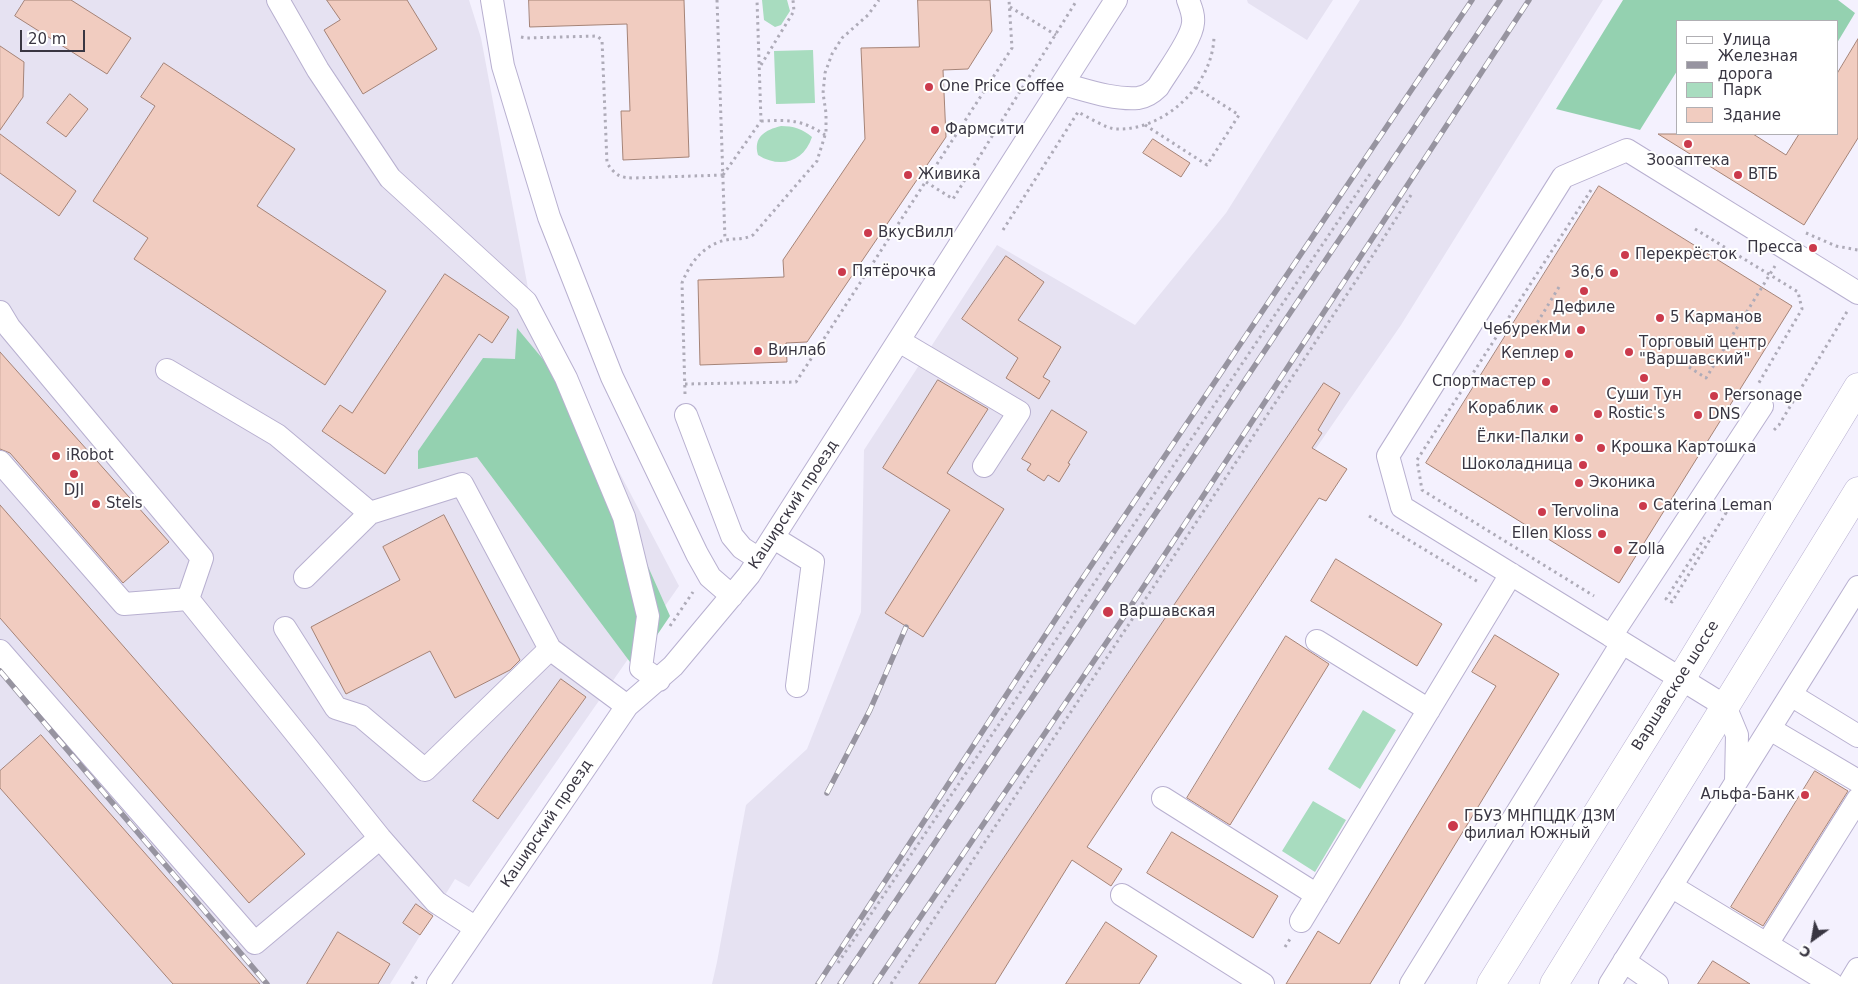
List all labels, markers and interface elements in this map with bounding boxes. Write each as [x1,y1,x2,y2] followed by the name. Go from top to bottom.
[22,20,88,52] scale bar
[1676,20,1838,135] legend
[28,30,66,48] text: 20 m
[1723,31,1771,49] text: Улица
[1718,47,1798,83] text: Железная дорога
[939,78,1064,96] place label: One Price Coffee
[923,81,935,93] marker: One Price Coffee
[1723,81,1762,99] text: Парк
[1723,106,1781,124] text: Здание
[945,121,1024,139] place label: Фармсити
[929,124,941,136] marker: Фармсити
[1682,138,1694,150] marker: Зооаптека
[1646,152,1730,170] place label: Зооаптека
[918,166,981,184] place label: Живика
[1748,166,1778,184] place label: ВТБ
[902,169,914,181] marker: Живика
[1732,169,1744,181] marker: ВТБ
[878,224,954,242] place label: ВкусВилл
[862,227,874,239] marker: ВкусВилл
[1747,239,1803,257] place label: Пресса
[1807,242,1819,254] marker: Пресса
[1635,246,1737,264] place label: Перекрёсток
[1619,249,1631,261] marker: Перекрёсток
[852,263,936,281] place label: Пятёрочка
[1571,264,1604,282] place label: 36,6
[836,266,848,278] marker: Пятёрочка
[1608,267,1620,279] marker: 36,6
[1578,285,1590,297] marker: Дефиле
[1553,299,1615,317] place label: Дефиле
[1670,309,1762,327] place label: 5 Карманов
[1654,312,1666,324] marker: 5 Карманов
[1483,321,1571,339] place label: ЧебурекМи
[1575,324,1587,336] marker: ЧебурекМи
[1639,334,1767,369] place label: Торговый центр "Варшавский"
[768,342,826,360] place label: Винлаб
[752,345,764,357] marker: Винлаб
[1501,345,1559,363] place label: Кеплер
[1623,346,1635,358] marker: Торговый центр "Варшавский"
[1563,348,1575,360] marker: Кеплер
[1638,372,1650,384] marker: Суши Тун
[1432,373,1536,391] place label: Спортмастер
[1540,376,1552,388] marker: Спортмастер
[1606,386,1682,404] place label: Суши Тун
[1724,387,1802,405] place label: Personage
[1708,390,1720,402] marker: Personage
[1468,400,1544,418] place label: Кораблик
[1548,403,1560,415] marker: Кораблик
[1608,405,1665,423] place label: Rostic's
[1708,406,1740,424] place label: DNS
[1592,408,1604,420] marker: Rostic's
[1692,409,1704,421] marker: DNS
[1477,429,1569,447] place label: Ёлки-Палки
[1573,432,1585,444] marker: Ёлки-Палки
[745,437,843,573] street label: Каширский проезд
[1611,439,1756,457] place label: Крошка Картошка
[1595,442,1607,454] marker: Крошка Картошка
[66,447,114,465] place label: iRobot
[50,450,62,462] marker: iRobot
[1461,456,1573,474] place label: Шоколадница
[1577,459,1589,471] marker: Шоколадница
[68,468,80,480] marker: DJI
[1589,474,1656,492] place label: Эконика
[1573,477,1585,489] marker: Эконика
[64,482,84,500] place label: DJI
[106,495,143,513] place label: Stels
[1653,497,1772,515] place label: Caterina Leman
[90,498,102,510] marker: Stels
[1637,500,1649,512] marker: Caterina Leman
[1552,503,1619,521] place label: Tervolina
[1536,506,1548,518] marker: Tervolina
[1512,525,1592,543] place label: Ellen Kloss
[1596,528,1608,540] marker: Ellen Kloss
[1628,541,1665,559] place label: Zolla
[1612,544,1624,556] marker: Zolla
[1119,603,1215,621] place label: Варшавская
[1101,605,1115,619] marker: Варшавская
[1629,618,1723,754] street label: Варшавское шоссе
[497,757,597,891] street label: Каширский проезд
[1701,786,1795,804] place label: Альфа-Банк
[1799,789,1811,801] marker: Альфа-Банк
[1464,808,1616,843] place label: ГБУЗ МНПЦДК ДЗМ филиал Южный
[1446,819,1460,833] marker: ГБУЗ МНПЦДК ДЗМ филиал Южный
[1788,914,1838,964] north arrow
[1796,942,1814,961] text: С

